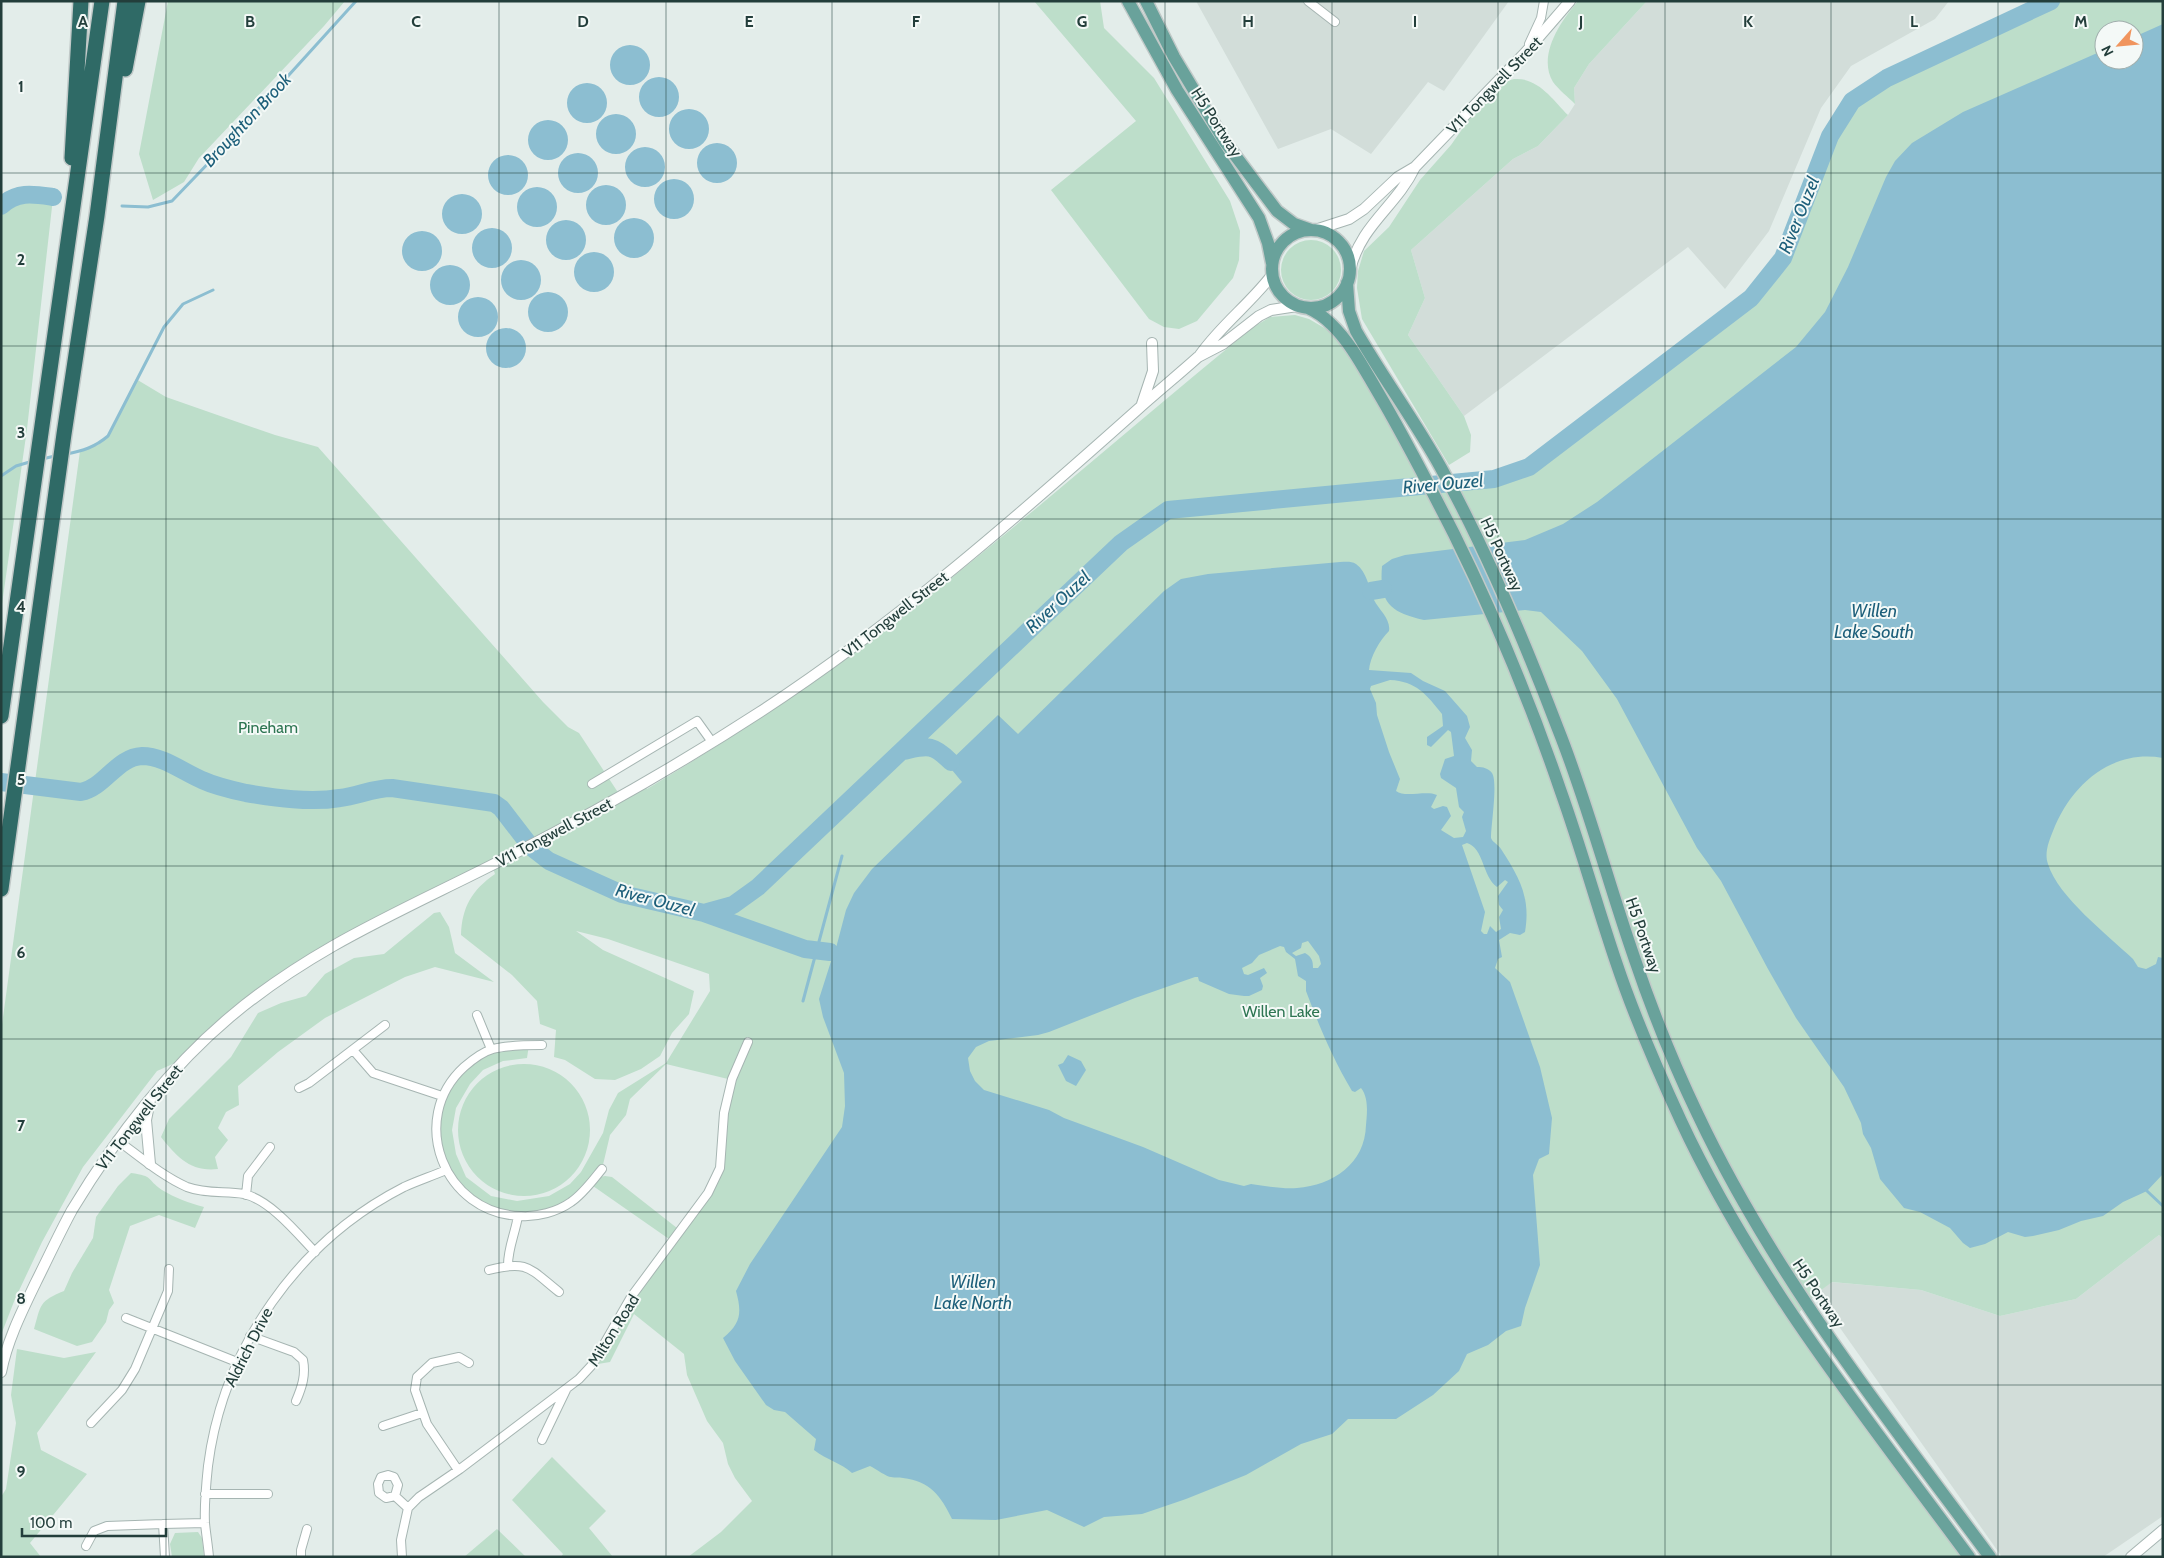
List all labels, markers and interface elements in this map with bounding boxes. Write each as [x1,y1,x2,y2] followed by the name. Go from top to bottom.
[78,12,88,31] text: A
[245,12,255,31] text: B
[411,12,421,31] text: C
[577,12,589,31] text: D
[744,12,754,31] text: E
[912,12,921,31] text: F
[1077,12,1087,31] text: G
[1242,12,1254,31] text: H
[1413,12,1417,31] text: I
[1578,12,1583,31] text: J
[1743,12,1753,31] text: K
[1910,12,1918,31] text: L
[2074,12,2088,31] text: M
[2094,20,2144,70] north arrow
[1443,32,1546,138] street label: V11 Tongwell Street
[2097,42,2118,59] text: N
[198,68,297,171] water label: Broughton Brook
[18,77,24,96] text: 1
[1187,84,1246,160] street label: H5 Portway
[1774,173,1825,257] water label: River Ouzel
[17,250,25,269] text: 2
[17,423,25,442] text: 3
[1402,469,1485,498] water label: River Ouzel
[1476,515,1527,594] street label: H5 Portway
[1021,566,1096,638] water label: River Ouzel
[839,567,952,662] street label: V11 Tongwell Street
[16,597,26,616] text: 4
[1834,600,1914,643] water label: Willen Lake South
[238,718,298,737] park label: Pineham
[17,770,25,789] text: 5
[493,794,616,871] street label: V11 Tongwell Street
[613,879,698,921] water label: River Ouzel
[1622,895,1665,975] street label: H5 Portway
[17,943,26,962] text: 6
[1242,1002,1320,1021] park label: Willen Lake
[92,1060,187,1174] street label: V11 Tongwell Street
[17,1116,26,1135] text: 7
[1789,1255,1848,1331] street label: H5 Portway
[934,1271,1012,1314] water label: Willen Lake North
[16,1289,26,1308] text: 8
[584,1291,643,1370] street label: Milton Road
[220,1305,276,1390] street label: Aldrich Drive
[17,1462,26,1481] text: 9
[22,1506,166,1538] scale bar
[30,1514,72,1532] text: 100 m

